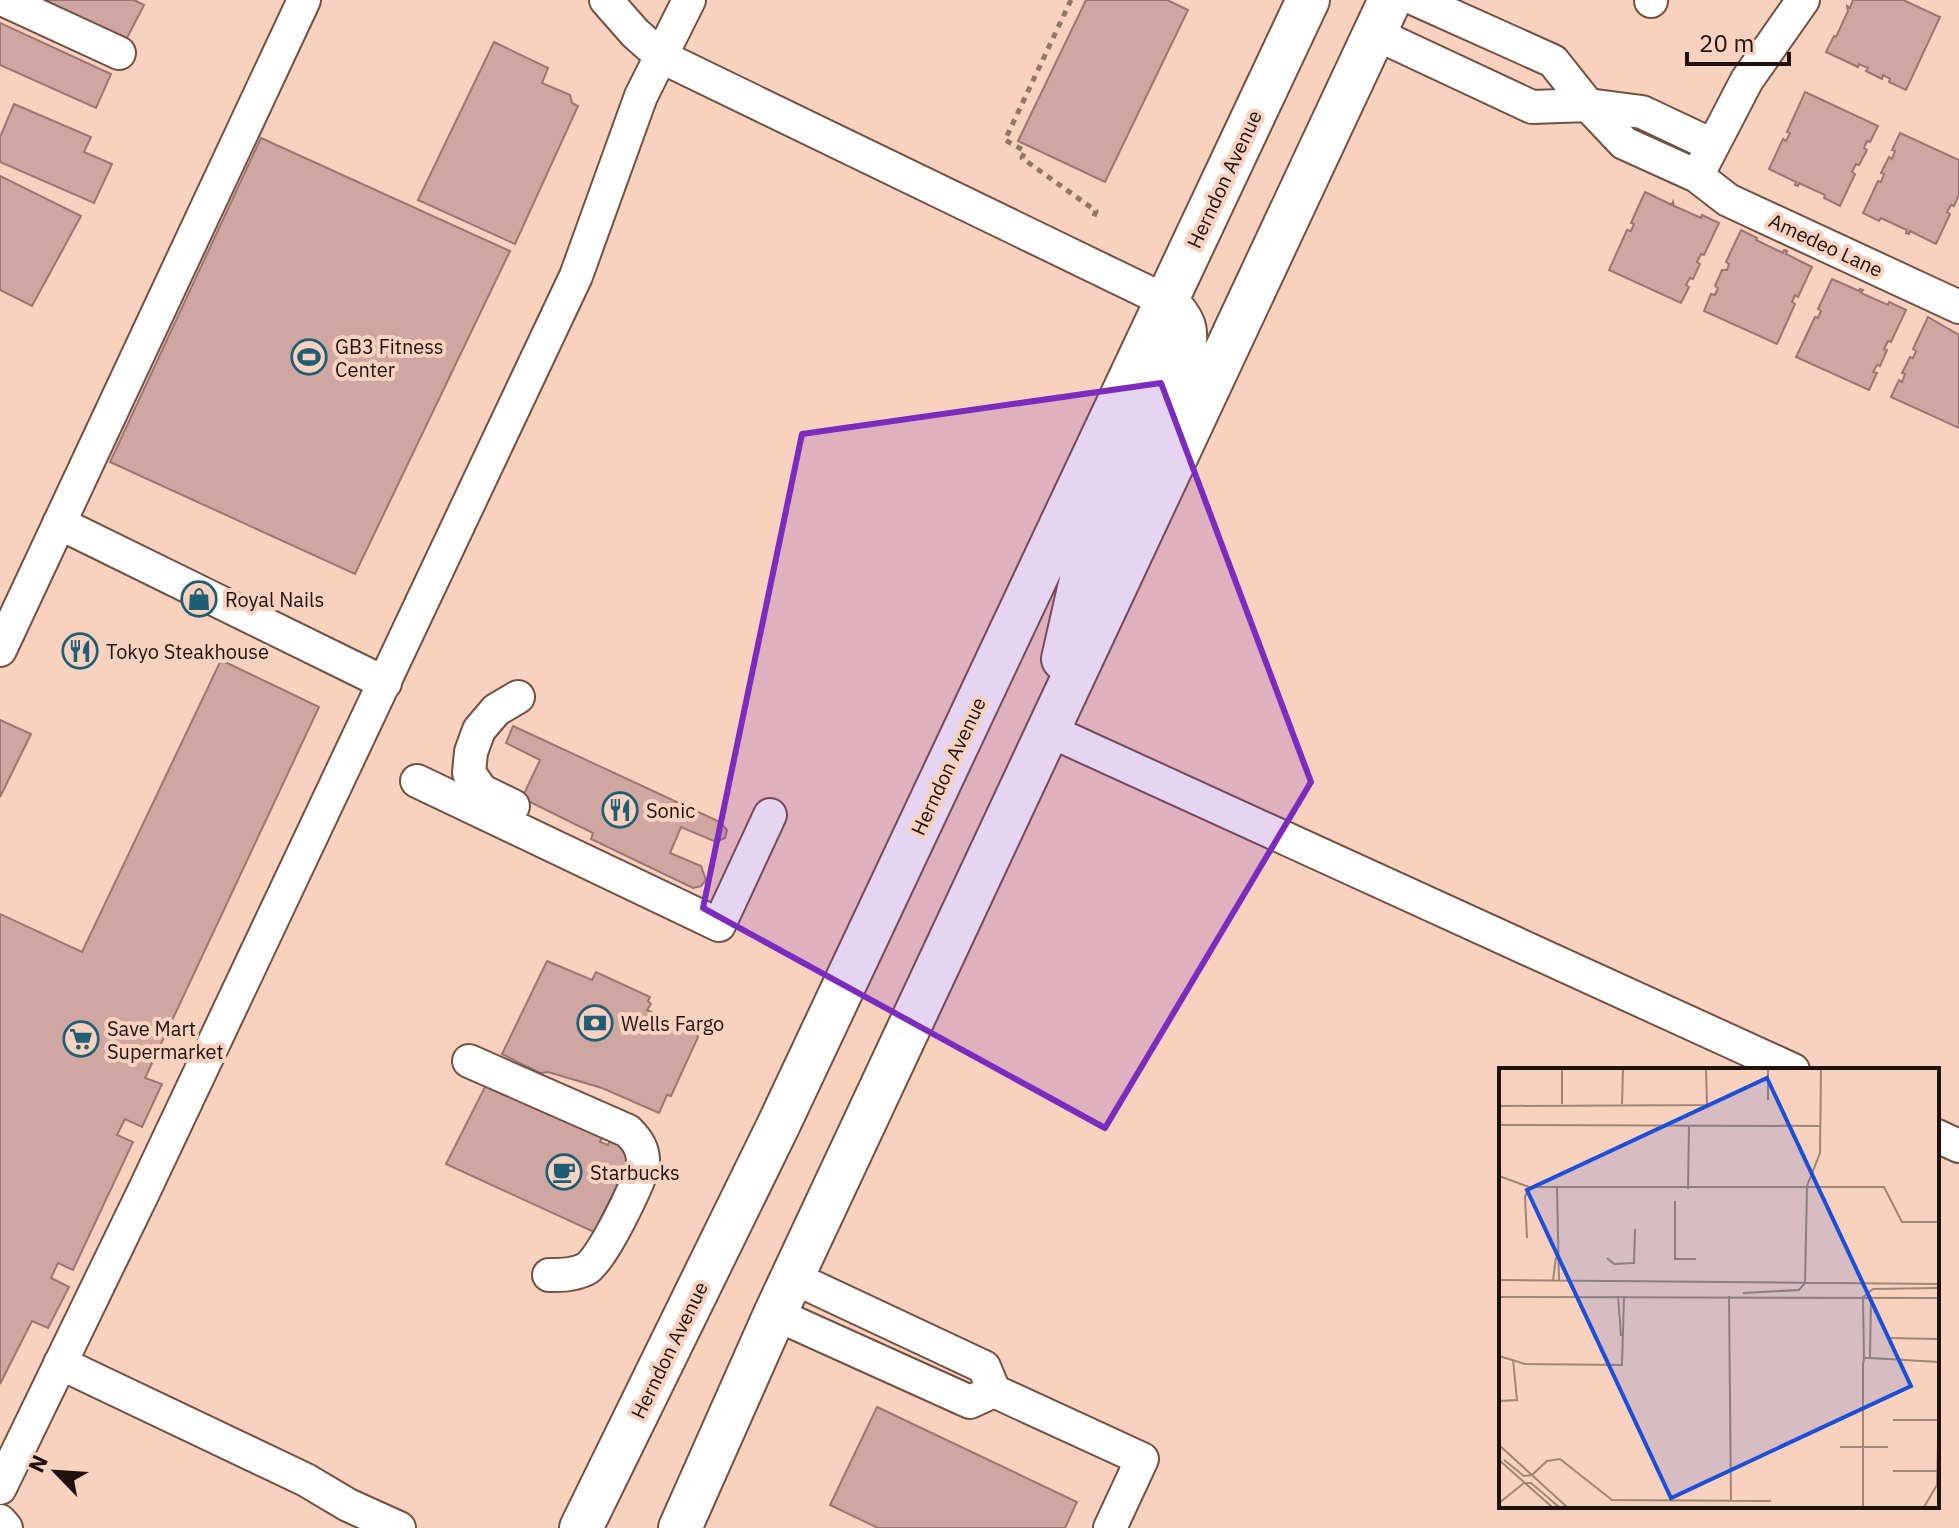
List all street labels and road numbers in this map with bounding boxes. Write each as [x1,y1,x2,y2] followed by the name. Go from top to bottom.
[1180,106,1268,252] street label: Herndon Avenue
[1765,207,1887,283] street label: Amedeo Lane
[904,693,992,839] street label: Herndon Avenue
[624,1277,714,1423] street label: Herndon Avenue

